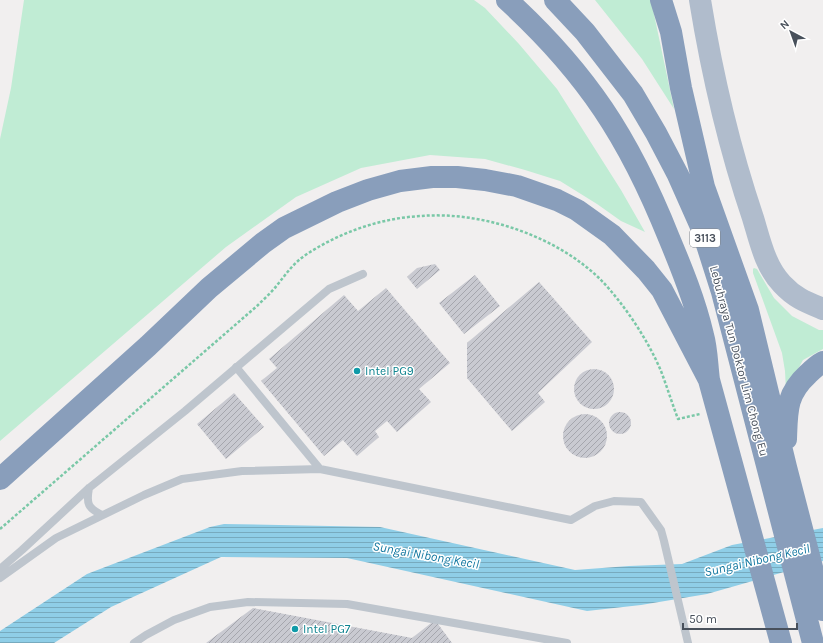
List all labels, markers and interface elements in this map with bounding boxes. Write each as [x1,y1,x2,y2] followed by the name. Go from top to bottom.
[771,12,811,52] north arrow
[778,17,792,32] text: N
[690,229,720,247] road number: 3113
[707,264,771,458] street label: Lebuhraya Tun Doktor Lim Chong Eu
[365,364,414,378] place label: Intel PG9
[352,366,362,376] marker: Intel PG9
[372,538,480,572] water label: Sungai Nibong Kecil
[703,541,811,579] water label: Sungai Nibong Kecil
[683,605,797,631] scale bar
[689,612,717,626] text: 50 m
[303,622,351,636] place label: Intel PG7
[290,624,300,634] marker: Intel PG7

